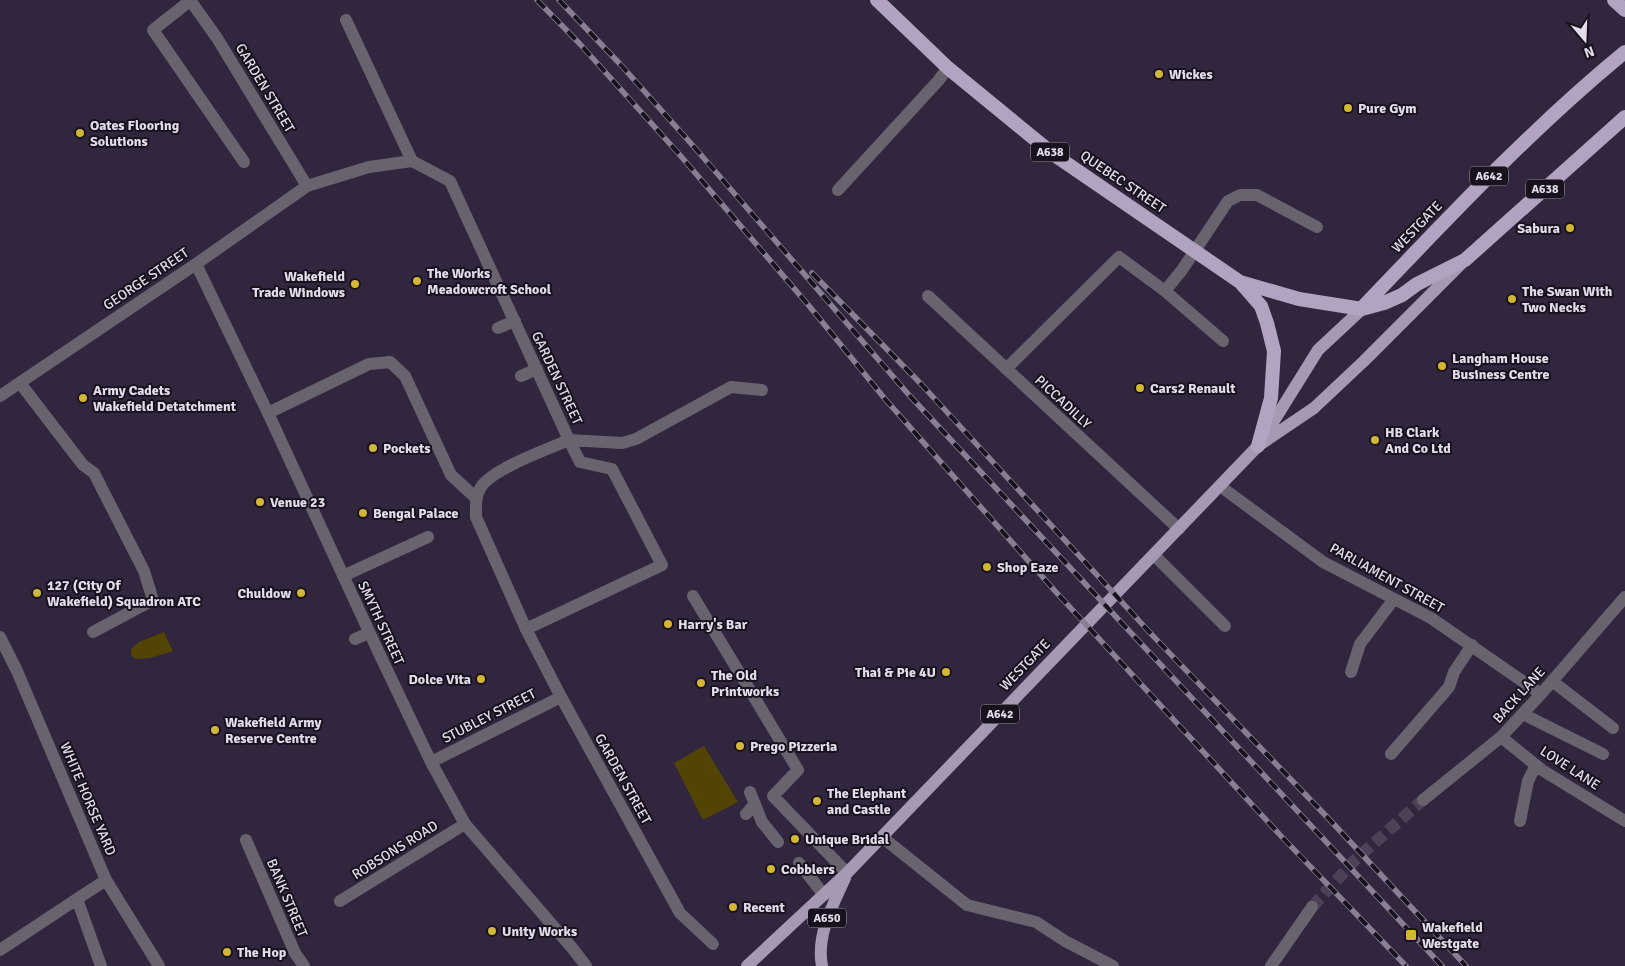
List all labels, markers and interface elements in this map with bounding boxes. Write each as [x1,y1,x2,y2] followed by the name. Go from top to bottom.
[1560,15,1610,65] north arrow
[232,40,298,136] street label: GARDEN STREET
[1582,42,1596,61] text: N
[1169,66,1213,83] place label: Wickes
[1153,68,1165,80] marker: Wickes
[1358,100,1417,117] place label: Pure Gym
[1342,102,1354,114] marker: Pure Gym
[90,117,180,150] place label: Oates Flooring Solutions
[74,127,86,139] marker: Oates Flooring Solutions
[1031,142,1069,162] road number: A638
[1077,147,1169,217] street label: QUEBEC STREET
[1470,167,1508,186] road number: A642
[1526,180,1564,198] road number: A638
[1388,198,1446,256] street label: WESTGATE
[1517,220,1560,237] place label: Sabura
[1564,222,1576,234] marker: Sabura
[100,244,192,314] street label: GEORGE STREET
[427,265,552,298] place label: The Works Meadowcroft School
[252,268,345,301] place label: Wakefield Trade Windows
[411,275,423,287] marker: The Works Meadowcroft School
[349,278,361,290] marker: Wakefield Trade Windows
[1522,283,1613,316] place label: The Swan With Two Necks
[1506,293,1518,305] marker: The Swan With Two Necks
[528,329,586,427] street label: GARDEN STREET
[1452,350,1549,383] place label: Langham House Business Centre
[1436,360,1448,372] marker: Langham House Business Centre
[1031,372,1095,432] street label: PICCADILLY
[1150,380,1236,397] place label: Cars2 Renault
[93,382,237,415] place label: Army Cadets Wakefield Detatchment
[1134,382,1146,394] marker: Cars2 Renault
[77,392,89,404] marker: Army Cadets Wakefield Detatchment
[1385,424,1451,457] place label: HB Clark And Co Ltd
[1369,434,1381,446] marker: HB Clark And Co Ltd
[383,440,430,457] place label: Pockets
[367,442,379,454] marker: Pockets
[270,494,325,511] place label: Venue 23
[254,496,266,508] marker: Venue 23
[373,505,459,522] place label: Bengal Palace
[357,507,369,519] marker: Bengal Palace
[1327,540,1447,617] street label: PARLIAMENT STREET
[997,559,1059,576] place label: Shop Eaze
[981,561,993,573] marker: Shop Eaze
[47,577,201,610] place label: 127 (City Of Wakefield) Squadron ATC
[354,578,408,668] street label: SMYTH STREET
[237,585,291,602] place label: Chuldow
[31,587,43,599] marker: 127 (City Of Wakefield) Squadron ATC
[295,587,307,599] marker: Chuldow
[678,616,748,633] place label: Harry's Bar
[662,618,674,630] marker: Harry's Bar
[996,636,1054,694] street label: WESTGATE
[1489,663,1549,727] street label: BACK LANE
[855,664,936,681] place label: Thai & Pie 4U
[940,666,952,678] marker: Thai & Pie 4U
[711,667,779,700] place label: The Old Printworks
[409,671,471,688] place label: Dolce Vita
[475,673,487,685] marker: Dolce Vita
[695,677,707,689] marker: The Old Printworks
[439,685,539,747] street label: STUBLEY STREET
[981,704,1019,724] road number: A642
[225,714,321,747] place label: Wakefield Army Reserve Centre
[209,724,221,736] marker: Wakefield Army Reserve Centre
[591,731,655,827] street label: GARDEN STREET
[750,738,837,755] place label: Prego Pizzeria
[56,740,120,858] street label: WHITE HORSE YARD
[734,740,746,752] marker: Prego Pizzeria
[1537,742,1603,794] street label: LOVE LANE
[827,785,907,818] place label: The Elephant and Castle
[811,795,823,807] marker: The Elephant and Castle
[349,817,441,883] street label: ROBSONS ROAD
[805,831,890,848] place label: Unique Bridal
[789,833,801,845] marker: Unique Bridal
[263,856,311,940] street label: BANK STREET
[781,861,835,878] place label: Cobblers
[765,863,777,875] marker: Cobblers
[743,899,785,916] place label: Recent
[727,901,739,913] marker: Recent
[808,908,846,928] road number: A650
[1422,919,1483,952] place label: Wakefield Westgate
[502,923,577,940] place label: Unity Works
[486,925,498,937] marker: Unity Works
[1404,928,1418,942] marker: Wakefield Westgate
[237,944,287,961] place label: The Hop
[221,946,233,958] marker: The Hop

